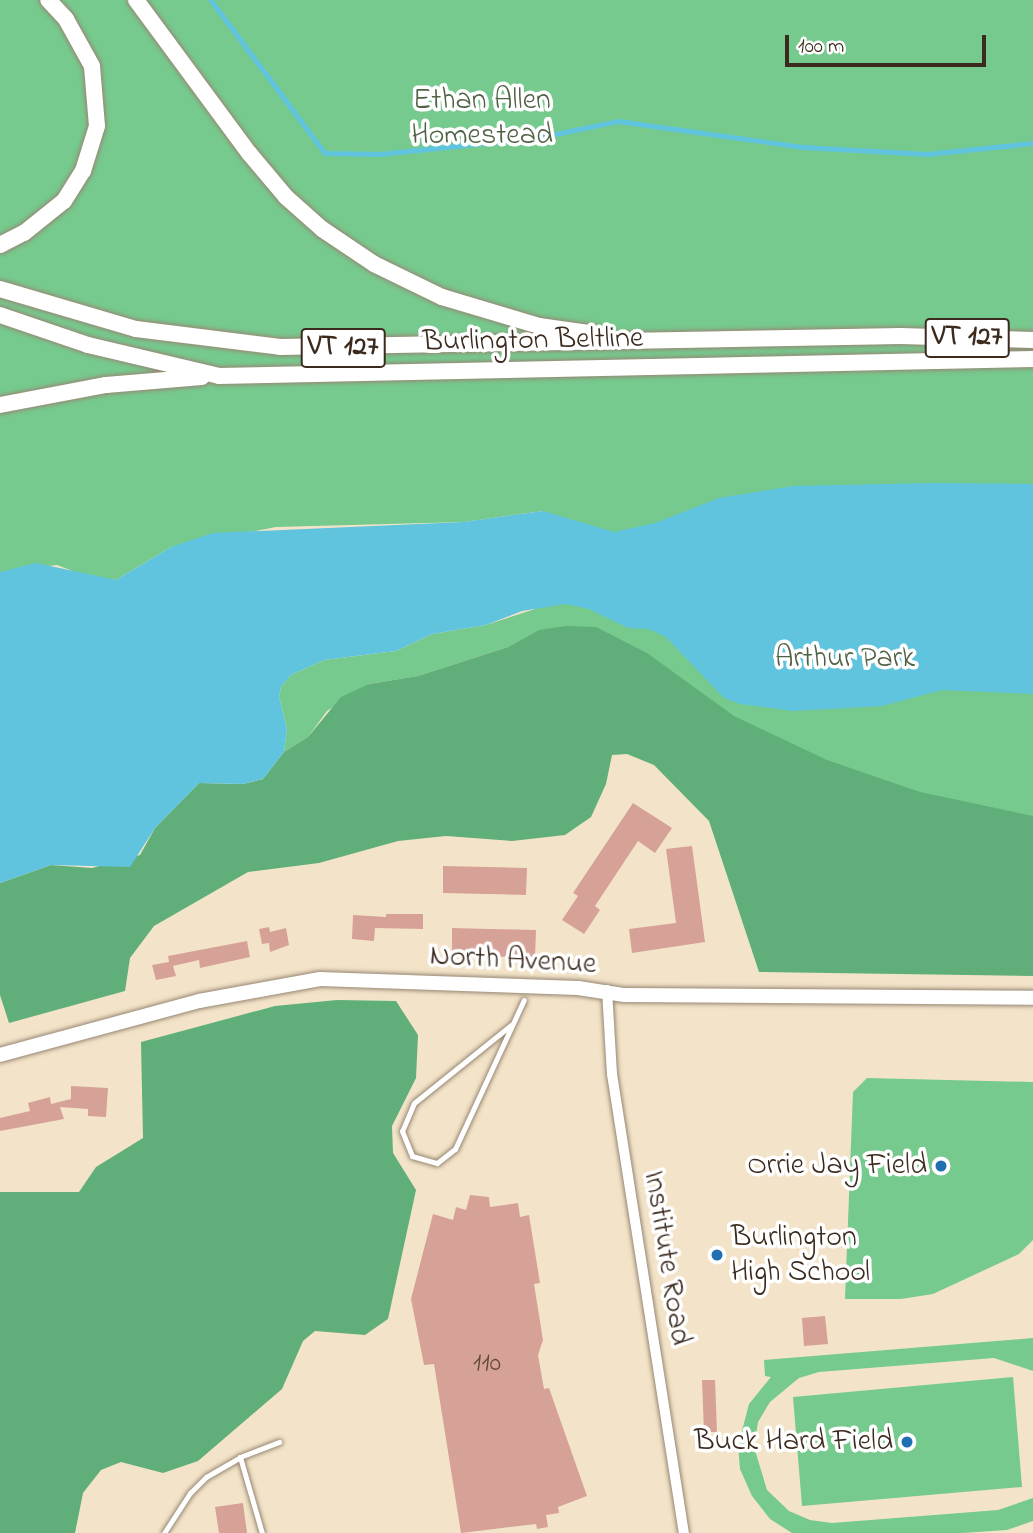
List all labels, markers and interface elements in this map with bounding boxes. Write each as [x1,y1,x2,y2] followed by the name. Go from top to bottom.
[788,21,989,65] scale bar
[798,32,844,62] text: 100 m
[411,83,553,154] park label: Ethan Allen Homestead
[923,314,1011,362] road number: VT 127
[422,321,644,361] street label: Burlington Beltline
[299,324,387,372] road number: VT 127
[775,641,915,677] park label: Arthur Park
[429,939,597,983] street label: North Avenue
[747,1148,927,1184] place label: Orrie Jay Field
[933,1158,949,1174] marker: Orrie Jay Field
[634,1168,698,1348] street label: Institute Road
[731,1220,870,1290] place label: Burlington High School
[709,1247,725,1263] marker: Burlington High School
[473,1349,501,1381] house number: 110
[694,1424,893,1460] place label: Buck Hard Field
[899,1434,915,1450] marker: Buck Hard Field

